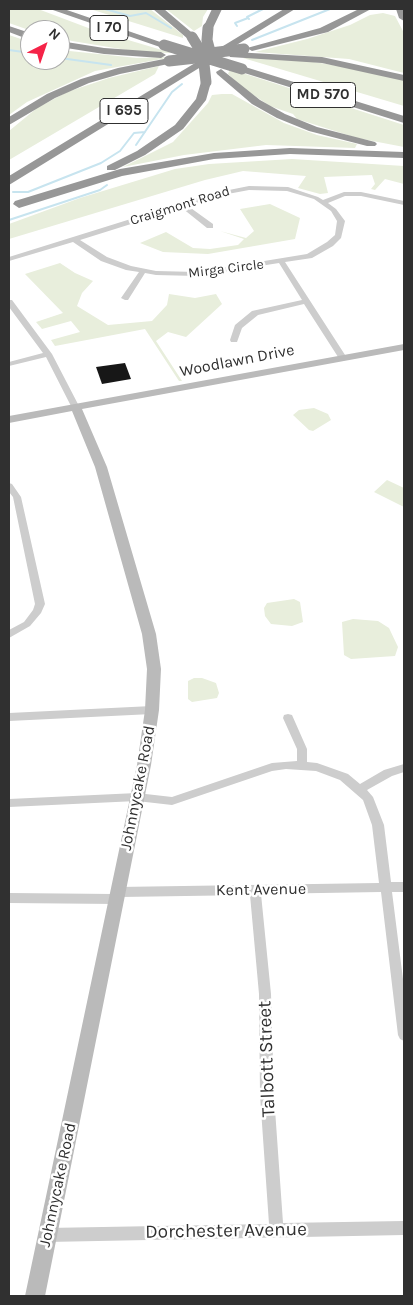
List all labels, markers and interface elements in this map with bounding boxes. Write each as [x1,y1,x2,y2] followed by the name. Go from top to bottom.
[90,15,128,40] road number: I 70
[20,20,70,70] north arrow
[45,24,64,44] text: N
[290,82,356,108] road number: MD 570
[100,98,148,124] road number: I 695
[128,183,232,229] street label: Craigmont Road
[187,256,265,282] street label: Mirga Circle
[178,340,296,382] street label: Woodlawn Drive
[117,724,159,852] street label: Johnnycake Road
[216,880,306,900] street label: Kent Avenue
[254,1001,280,1117] street label: Talbott Street
[35,1121,81,1249] street label: Johnnycake Road
[145,1218,307,1244] street label: Dorchester Avenue

